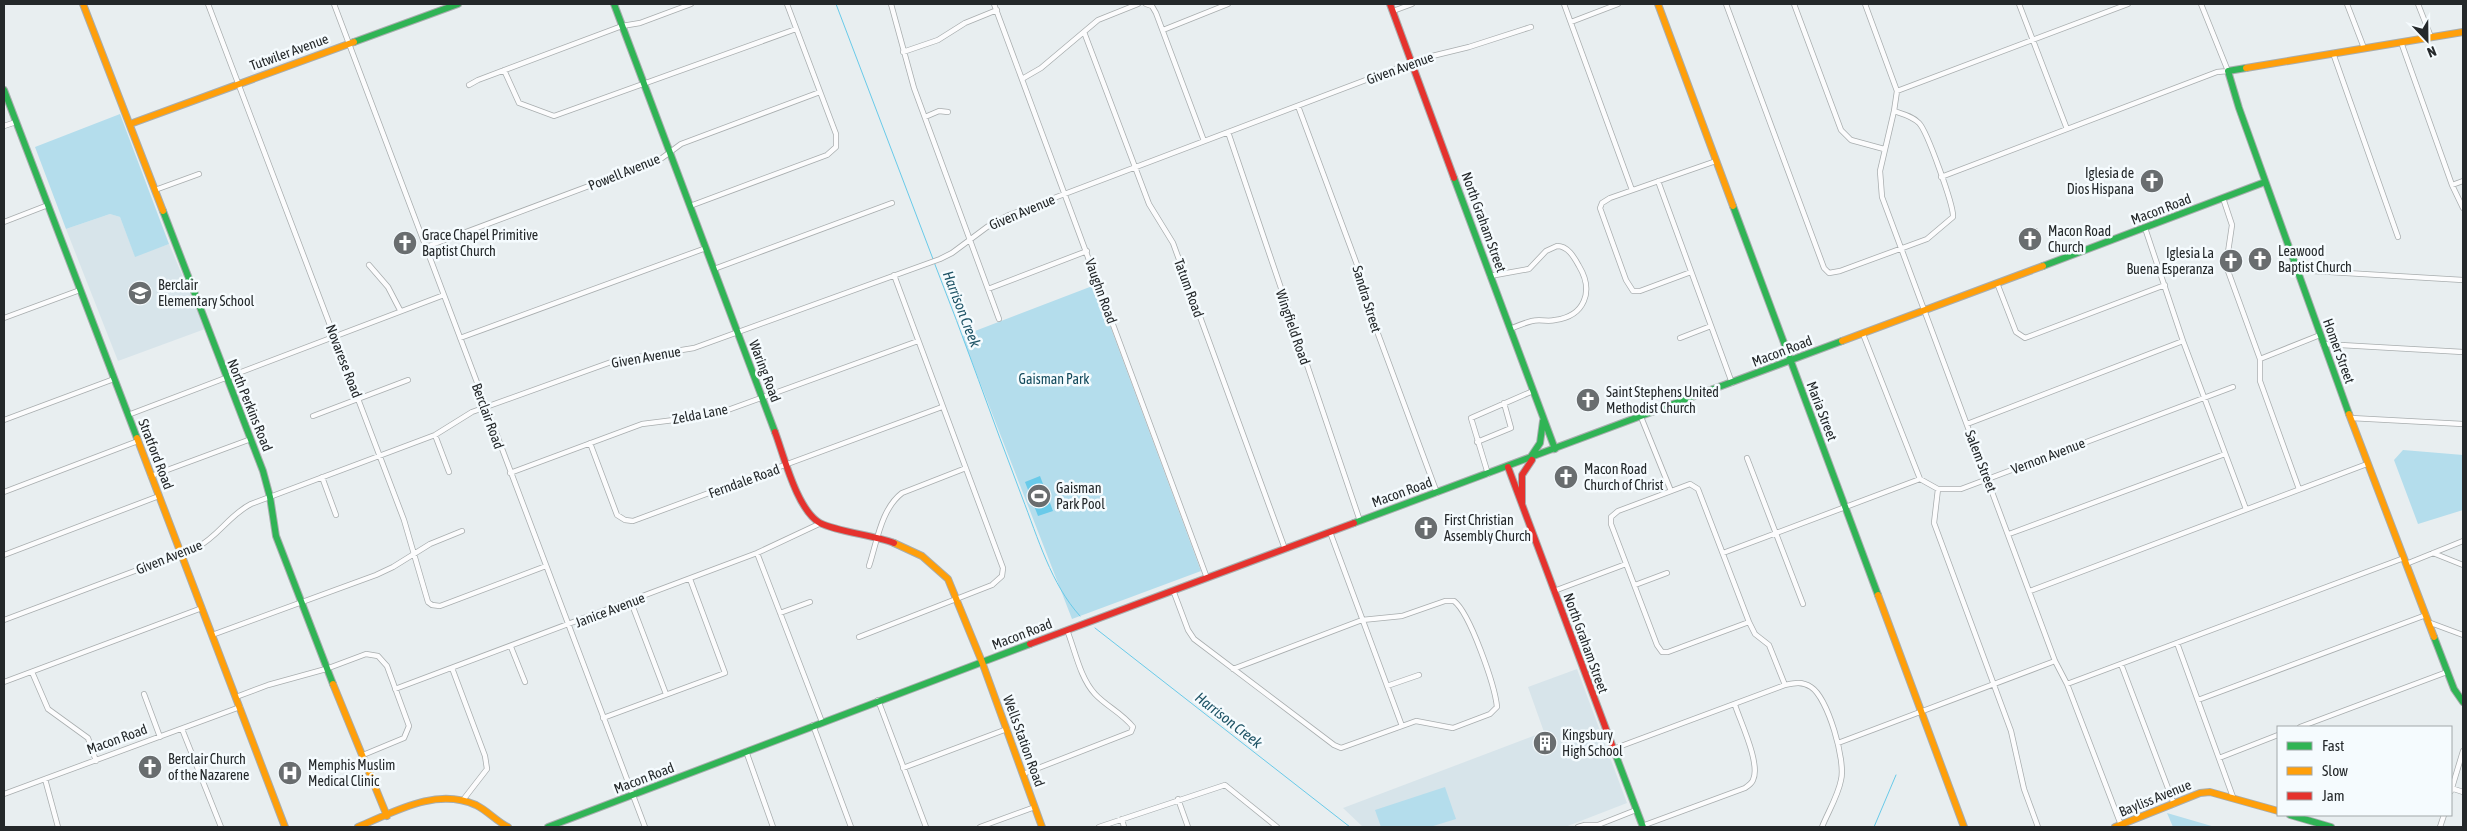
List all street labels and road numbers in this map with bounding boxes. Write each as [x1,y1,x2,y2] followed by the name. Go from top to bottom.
[247,30,331,74] street label: Tutwiler Avenue
[1364,48,1436,88] street label: Given Avenue
[586,150,662,194] street label: Powell Avenue
[1458,170,1510,274] street label: North Graham Street
[2129,190,2193,228] street label: Macon Road
[987,191,1057,233] street label: Given Avenue
[1082,256,1120,326] street label: Vaughn Road
[1171,257,1207,319] street label: Tatum Road
[1349,264,1385,334] street label: Sandra Street
[1273,287,1313,367] street label: Wingfield Road
[2320,316,2358,386] street label: Homer Street
[323,322,365,400] street label: Novarese Road
[1750,332,1814,370] street label: Macon Road
[746,338,784,404] street label: Waring Road
[610,343,682,371] street label: Given Avenue
[224,357,276,453] street label: North Perkins Road
[1803,379,1841,443] street label: Maria Street
[469,381,507,451] street label: Berclair Road
[671,401,729,427] street label: Zelda Lane
[135,417,177,491] street label: Stratford Road
[1962,428,2000,494] street label: Salem Street
[2009,435,2087,477] street label: Vernon Avenue
[706,461,782,501] street label: Ferndale Road
[1370,474,1434,510] street label: Macon Road
[134,536,204,578] street label: Given Avenue
[573,589,647,631] street label: Janice Avenue
[1560,591,1612,695] street label: North Graham Street
[990,615,1054,653] street label: Macon Road
[1000,693,1048,789] street label: Wells Station Road
[85,721,149,757] street label: Macon Road
[612,759,676,797] street label: Macon Road
[2117,776,2193,820] street label: Bayliss Avenue

